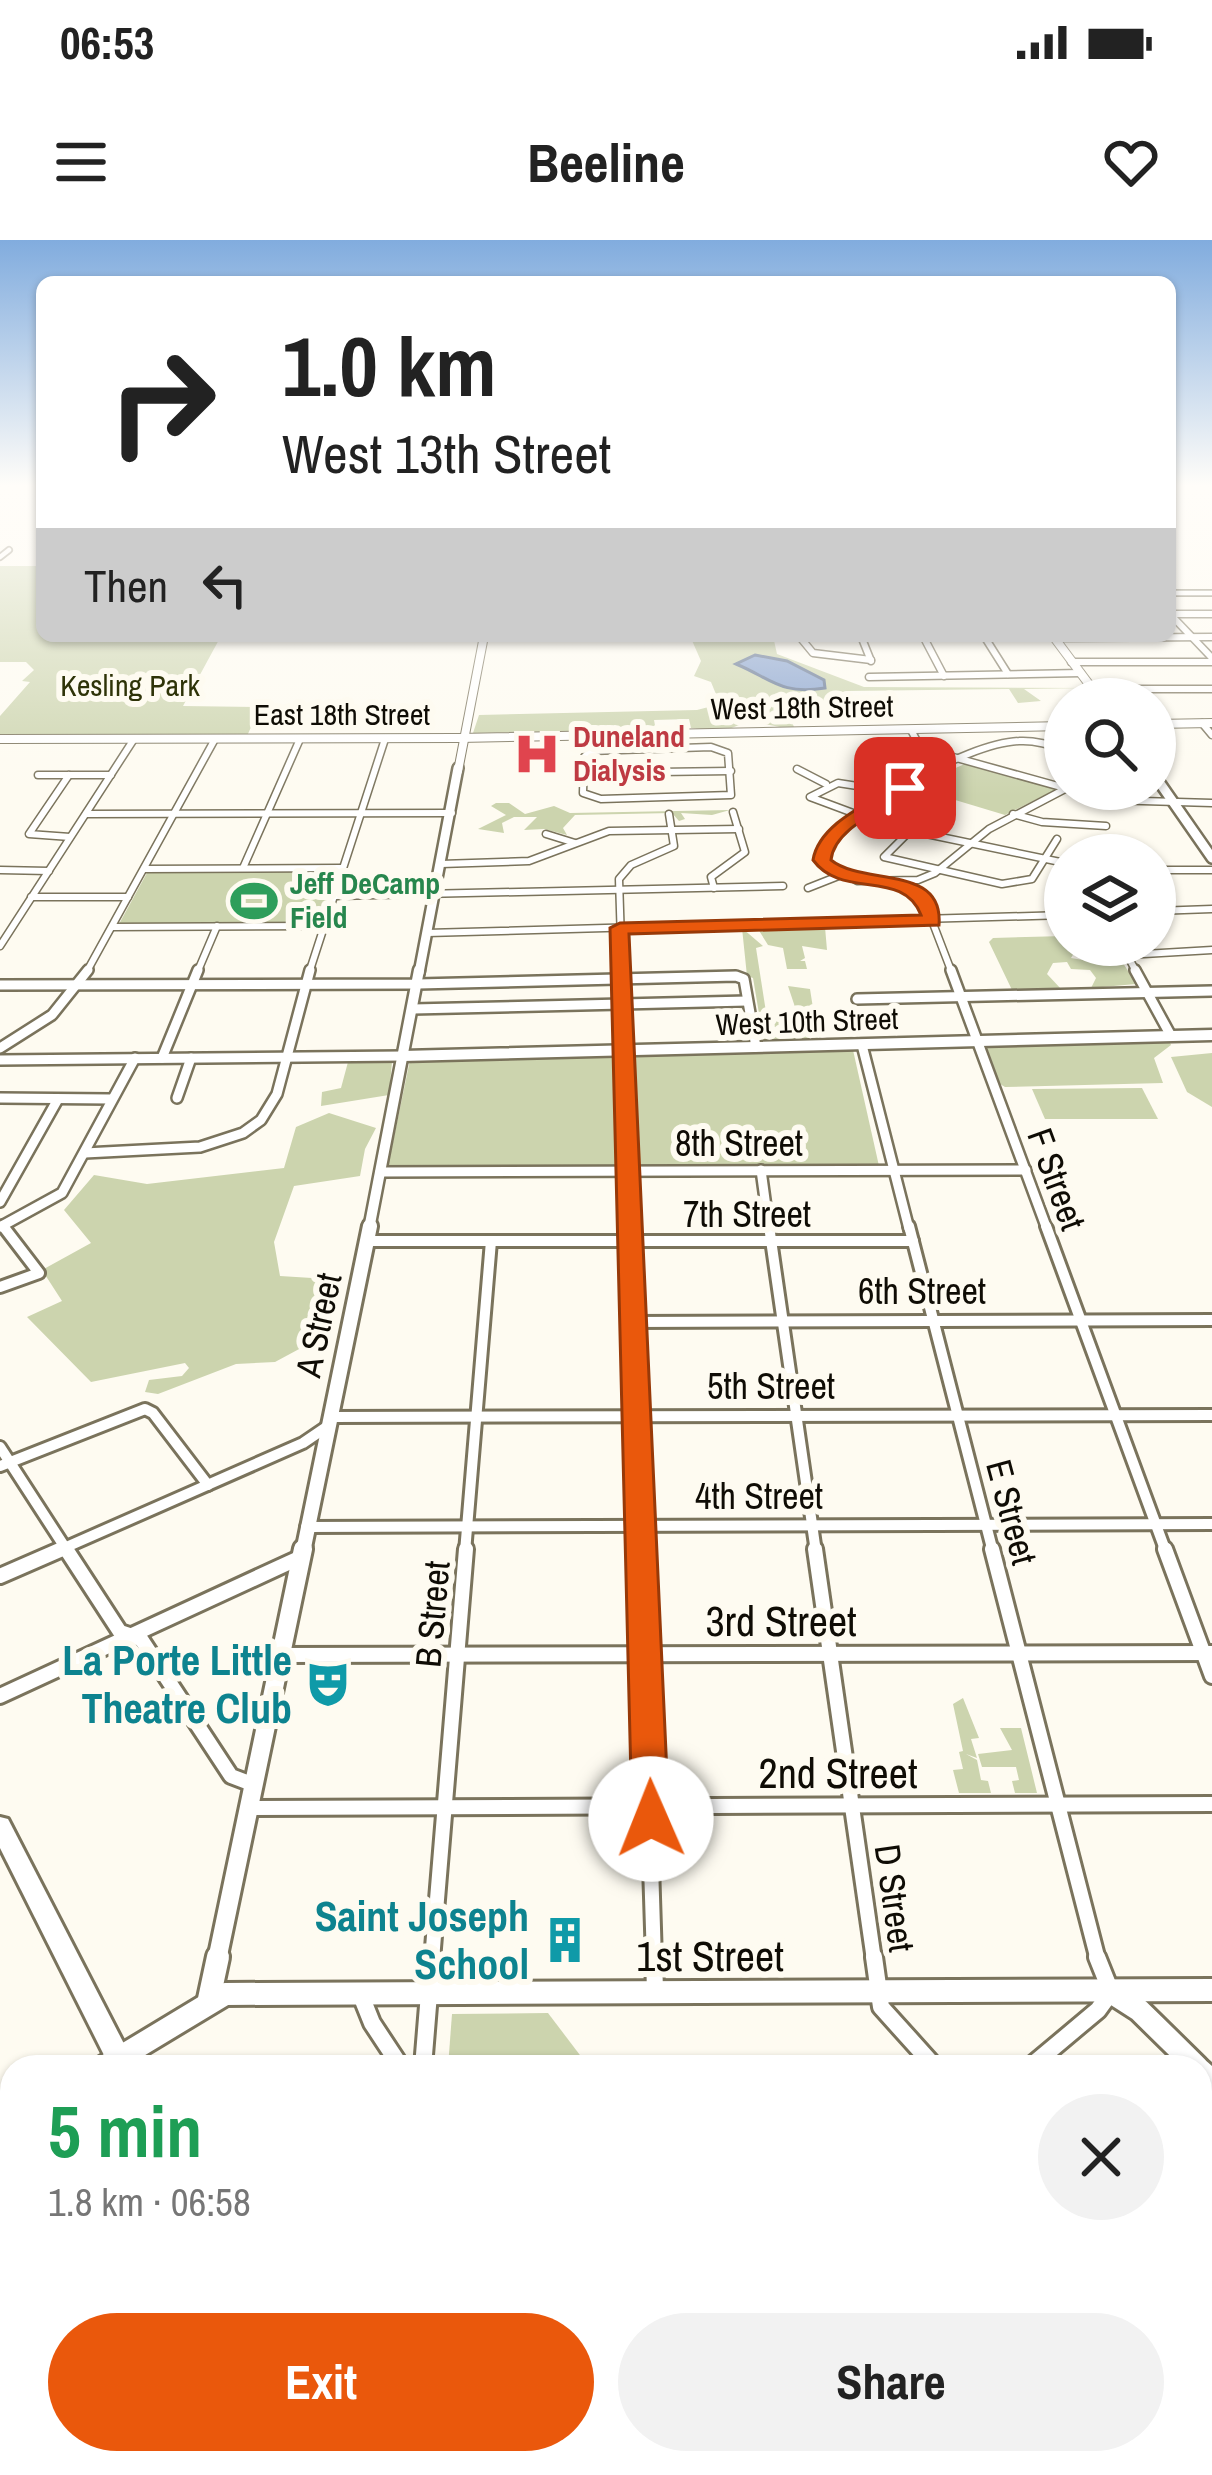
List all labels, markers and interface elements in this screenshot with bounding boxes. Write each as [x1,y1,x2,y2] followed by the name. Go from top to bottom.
[60,12,154,73] text: 06:53
[527,126,685,199] text: Beeline
[48,129,114,195] icon: menu
[1098,129,1164,195] icon: heart
[282,309,496,422] text: 1.0 km
[84,324,240,480] icon: right
[282,417,611,490] text: West 13th Street
[192,552,258,618] icon: left
[84,555,168,616] text: Then
[60,665,200,705] park label: Kesling Park
[1044,678,1176,966] map controls
[1044,678,1176,810] button: search
[710,685,894,729] street label: West 18th Street
[254,694,430,734] street label: East 18th Street
[573,716,685,790] place label: Duneland Dialysis
[512,729,562,779] hospital icon: Duneland Dialysis
[854,737,956,839] pin
[872,755,938,821] icon: arrive
[1044,834,1176,966] button: layers
[290,863,440,937] place label: Jeff DeCamp Field
[229,876,279,926] sports icon: Jeff DeCamp Field
[715,998,899,1044] street label: West 10th Street
[675,1119,803,1167] street label: 8th Street
[1016,1121,1098,1237] street label: F Street
[683,1190,811,1238] street label: 7th Street
[858,1267,986,1315] street label: 6th Street
[283,1269,352,1382] street label: A Street
[707,1362,835,1410] street label: 5th Street
[975,1454,1049,1570] street label: E Street
[695,1472,823,1520] street label: 4th Street
[403,1559,461,1669] street label: B Street
[705,1593,857,1649] street label: 3rd Street
[62,1632,292,1736] place label: La Porte Little Theatre Club
[303,1659,353,1709] theatre icon: La Porte Little Theatre Club
[759,1745,917,1801] street label: 2nd Street
[588,1756,714,1882] position arrow
[864,1841,926,1955] street label: D Street
[315,1888,529,1992] place label: Saint Joseph School
[540,1915,590,1965] building icon: Saint Joseph School
[636,1928,784,1984] street label: 1st Street
[48,2082,202,2179] text: 5 min
[1038,2094,1164,2220] button: close
[48,2176,251,2228] text: 1.8 km · 06:58
[48,2313,594,2451] button: Exit
[618,2313,1164,2451] button: Share

